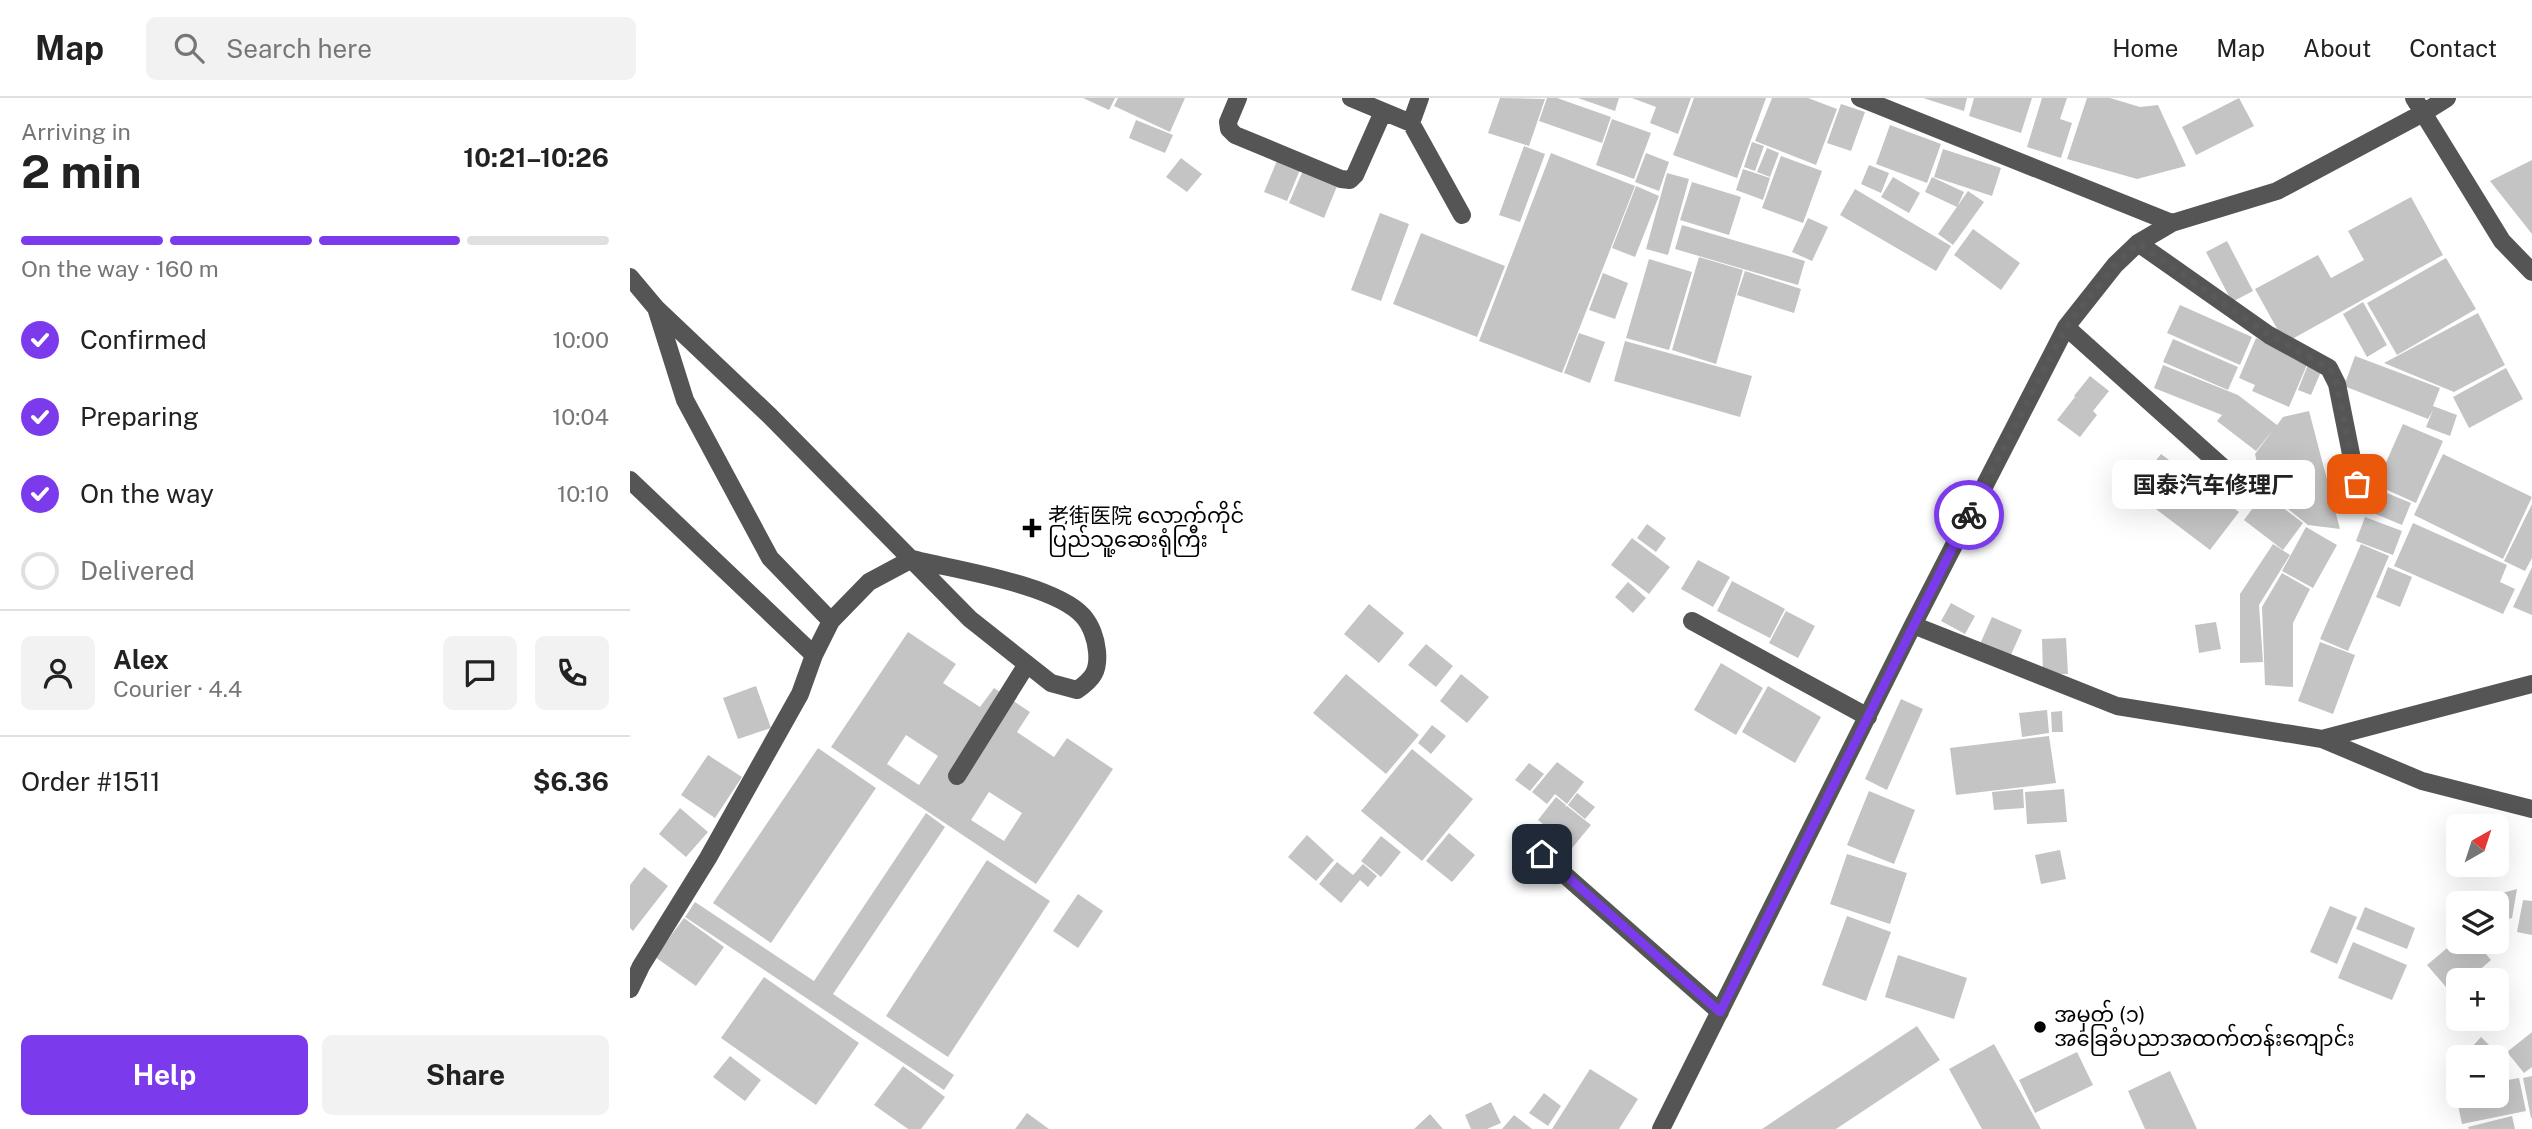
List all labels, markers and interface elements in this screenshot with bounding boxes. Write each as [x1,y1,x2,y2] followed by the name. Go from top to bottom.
[146,17,636,80] search box
[35,29,104,67] text: Map
[170,29,208,67] icon: search
[226,33,372,64] text: Search here
[2112,34,2178,62] text: Home
[2216,34,2265,62] text: Map
[2303,34,2371,62] text: About
[2409,34,2497,62] text: Contact
[21,118,131,145] text: Arriving in
[463,142,609,173] text: 10:21–10:26
[21,144,141,198] text: 2 min
[21,255,219,282] text: On the way · 160 m
[21,321,59,359] icon: check
[80,324,207,355] text: Confirmed
[552,326,609,353] text: 10:00
[21,398,59,436] icon: check
[80,401,199,432] text: Preparing
[552,403,609,430] text: 10:04
[2327,454,2387,514] pin
[2112,460,2315,508] callout: 国泰汽车修理厂
[2338,465,2376,503] icon: bag
[2133,471,2294,498] text: 国泰汽车修理厂
[21,475,59,513] icon: check
[80,478,214,509] text: On the way
[557,480,609,507] text: 10:10
[1934,480,2004,550] courier
[1950,496,1988,534] icon: bike
[1048,500,1244,557] place label: 老街医院 လောက်ကိုင် ပြည်သူ့ဆေးရုံကြီး
[1022,518,1042,538] marker: 老街医院 လောက်ကိုင် ပြည်သူ့ဆေးရုံကြီး
[80,555,195,586] text: Delivered
[21,636,95,710] button: person
[443,636,517,710] button: chat
[535,636,609,710] button: phone
[113,644,169,675] text: Alex
[113,675,242,702] text: Courier · 4.4
[21,766,161,797] text: Order #1511
[533,766,609,797] text: $6.36
[2446,814,2510,877] north arrow
[2446,814,2509,1108] map controls
[1512,824,1572,884] pin
[1523,835,1561,873] icon: home
[2446,891,2509,954] button: layers
[2446,968,2509,1031] button: +
[2054,999,2355,1057] place label: အမှတ် (၁) အခြေခံပညာအထက်တန်းကျောင်း
[2032,1019,2048,1035] marker: အမှတ် (၁) အခြေခံပညာအထက်တန်းကျောင်း
[21,1035,308,1115] button: Help
[322,1035,609,1115] button: Share
[2446,1045,2509,1108] button: −

